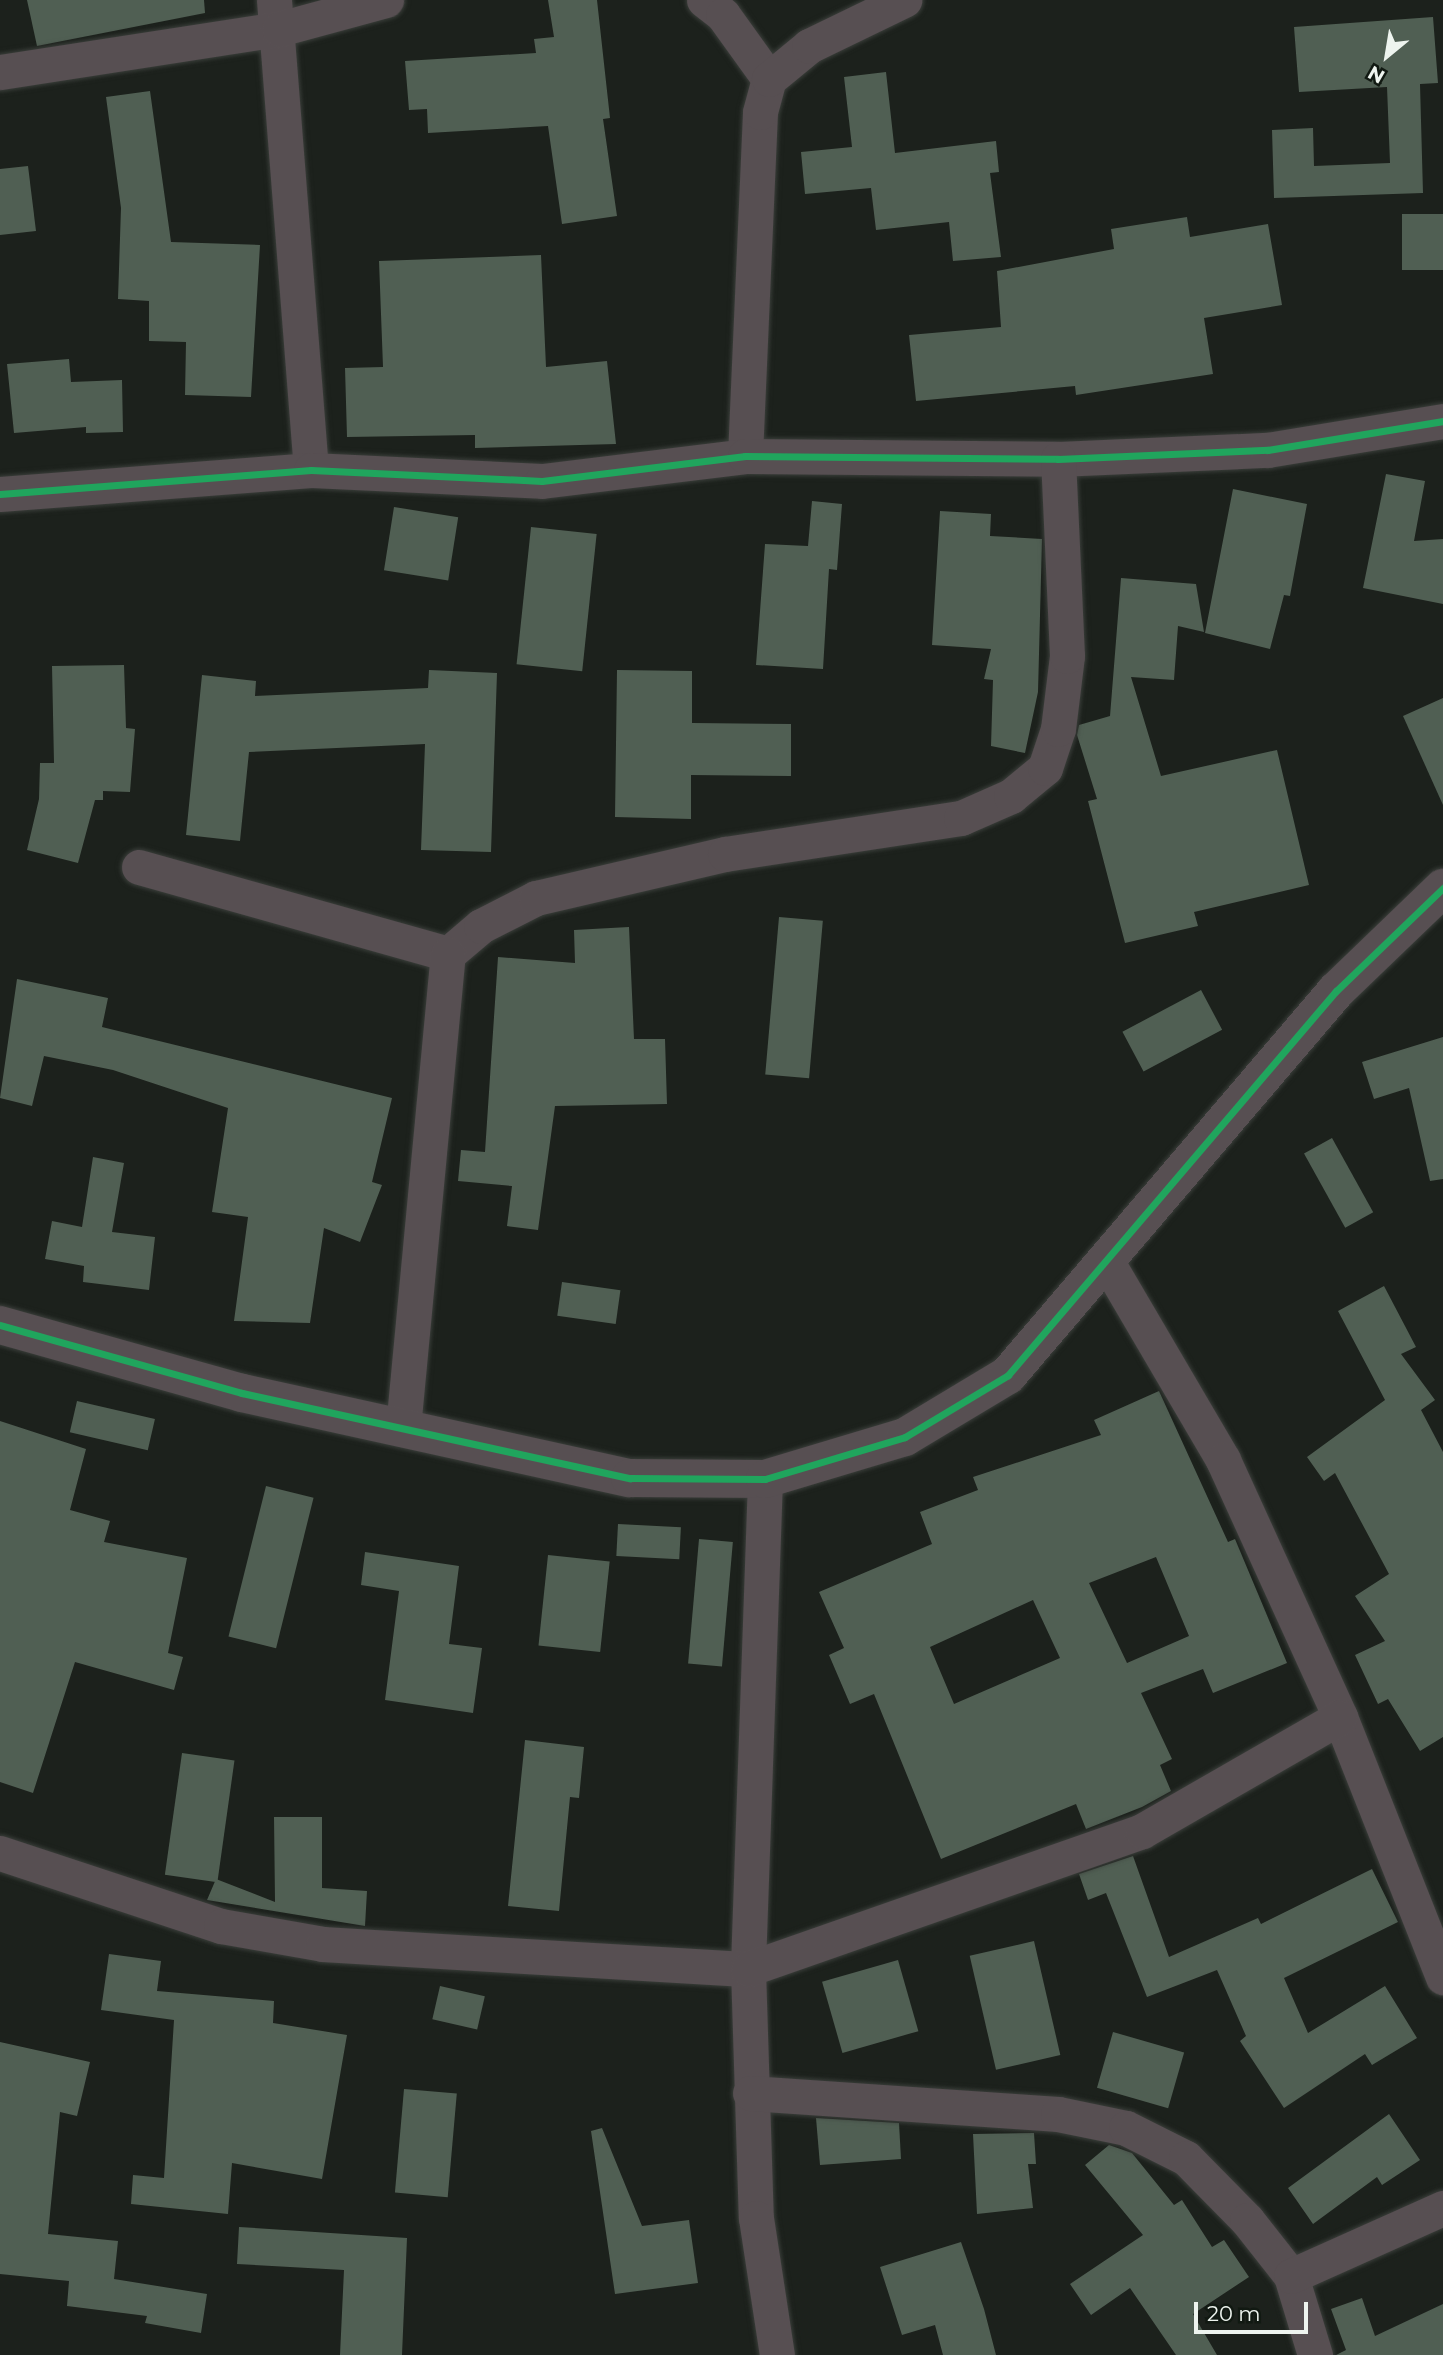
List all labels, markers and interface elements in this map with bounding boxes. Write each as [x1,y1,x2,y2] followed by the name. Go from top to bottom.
[1352,21,1422,91] north arrow
[1364,61,1389,88] text: N
[1198,2288,1312,2332] scale bar
[1207,2301,1261,2326] text: 20 m

